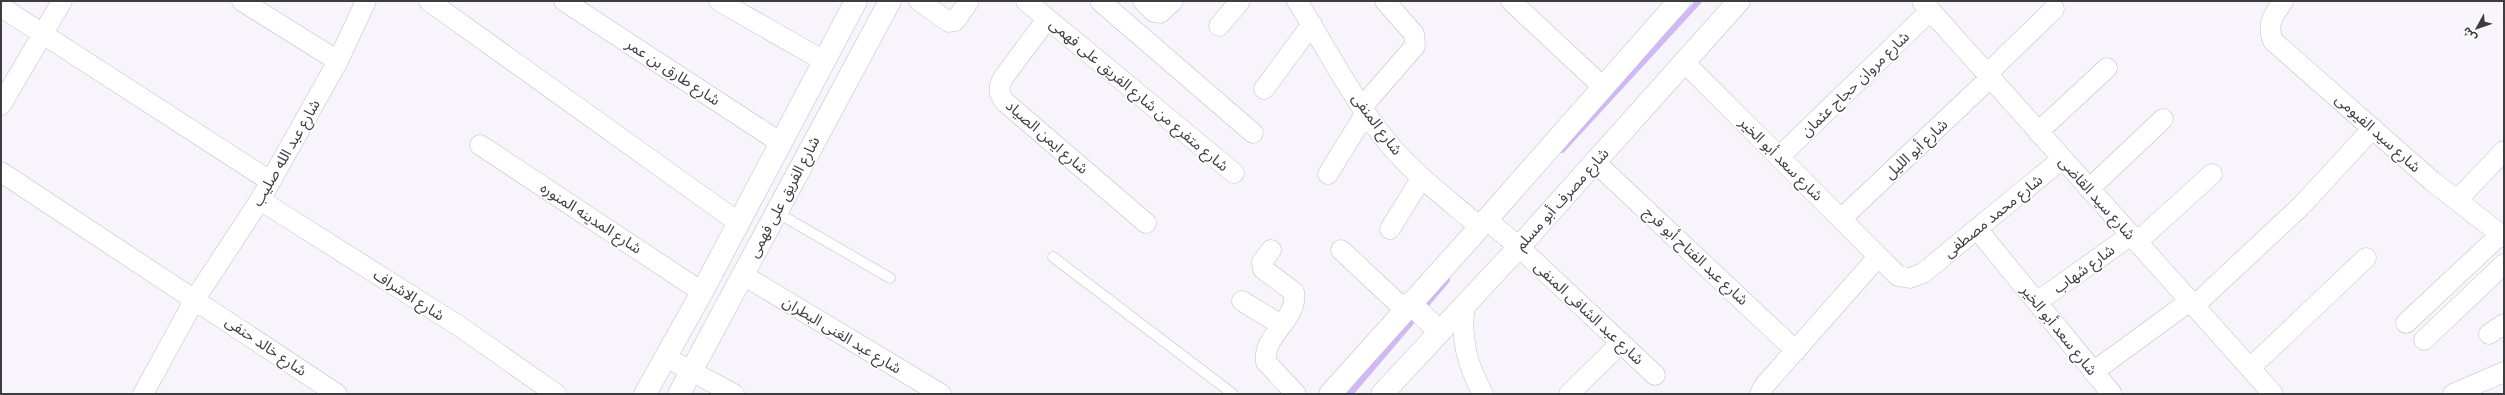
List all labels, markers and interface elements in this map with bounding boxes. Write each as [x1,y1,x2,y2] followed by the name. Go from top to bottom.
[2457,8,2497,48] north arrow
[1044,15,1232,178] street label: شارع متفرع من شارع الفريق على فهمى
[2460,24,2480,44] text: ش
[1797,28,1915,142] street label: شارع مروان حجاج عثمان
[620,34,724,112] street label: شارع طارق بن عمر
[1346,90,1406,160] street label: شارع المنفى
[2330,90,2425,178] street label: شارع سيد الفيومى
[248,96,327,211] street label: شارع عبد الله صليب
[1000,96,1092,180] street label: شارع ايمن الصياد
[1733,113,1827,207] street label: شارع سعد أبو الخير
[1881,115,1954,185] street label: شارع أبو الليل
[744,133,826,262] street label: شارع الفريق على فهمى
[1512,144,1615,256] street label: شارع مصرف أبو مسلم
[2053,153,2139,246] street label: شارع سيد القاضى
[1940,170,2048,264] street label: شارع محمد مصطفى
[535,179,645,260] street label: شارع المدينه المنوره
[1638,203,1752,311] street label: شارع عبد الفتاح أبو فرج
[2050,241,2120,300] street label: شارع شهاب
[1528,258,1648,371] street label: شارع عبد الشافى المنفى
[369,265,448,327] street label: شارع الاشراف
[2014,280,2101,381] street label: شارع سعد أبو الخير
[778,292,905,380] street label: شارع عبد الغنى البطران
[220,312,310,382] street label: شارع خالد حنفى

